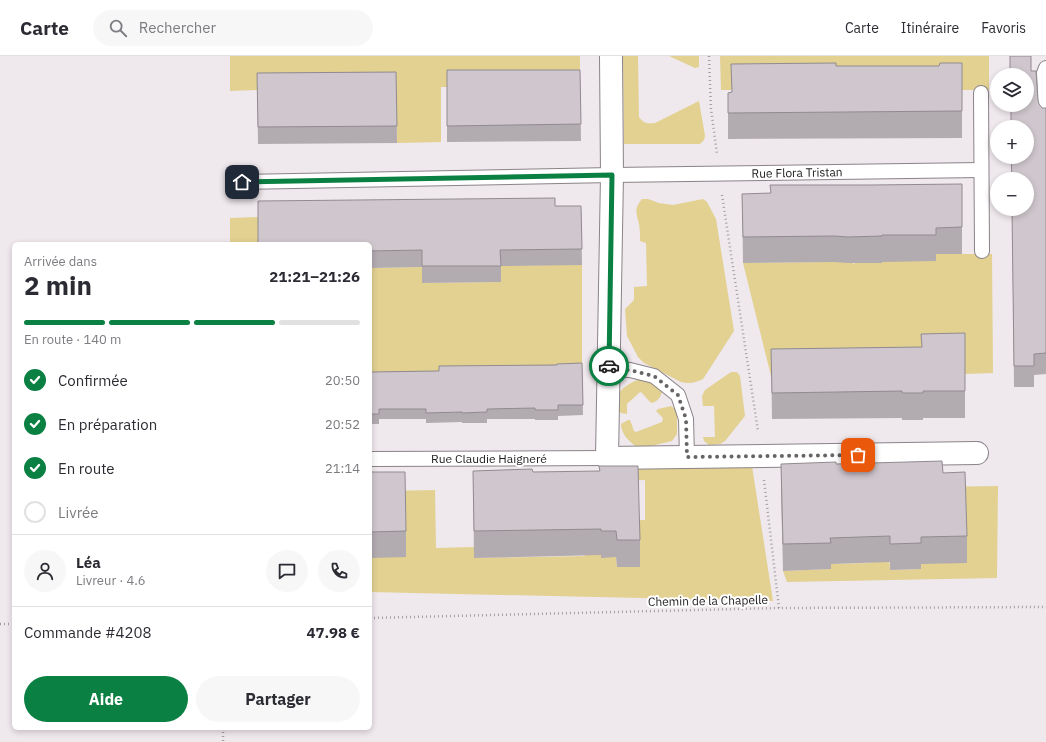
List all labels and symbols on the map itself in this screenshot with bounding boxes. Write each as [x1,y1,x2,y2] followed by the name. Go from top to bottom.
[751,164,843,181] street label: Rue Flora Tristan
[225,165,259,199] pin
[589,346,629,386] courier
[841,438,875,472] pin
[431,451,547,466] street label: Rue Claudie Haigneré
[648,592,769,609] street label: Chemin de la Chapelle

